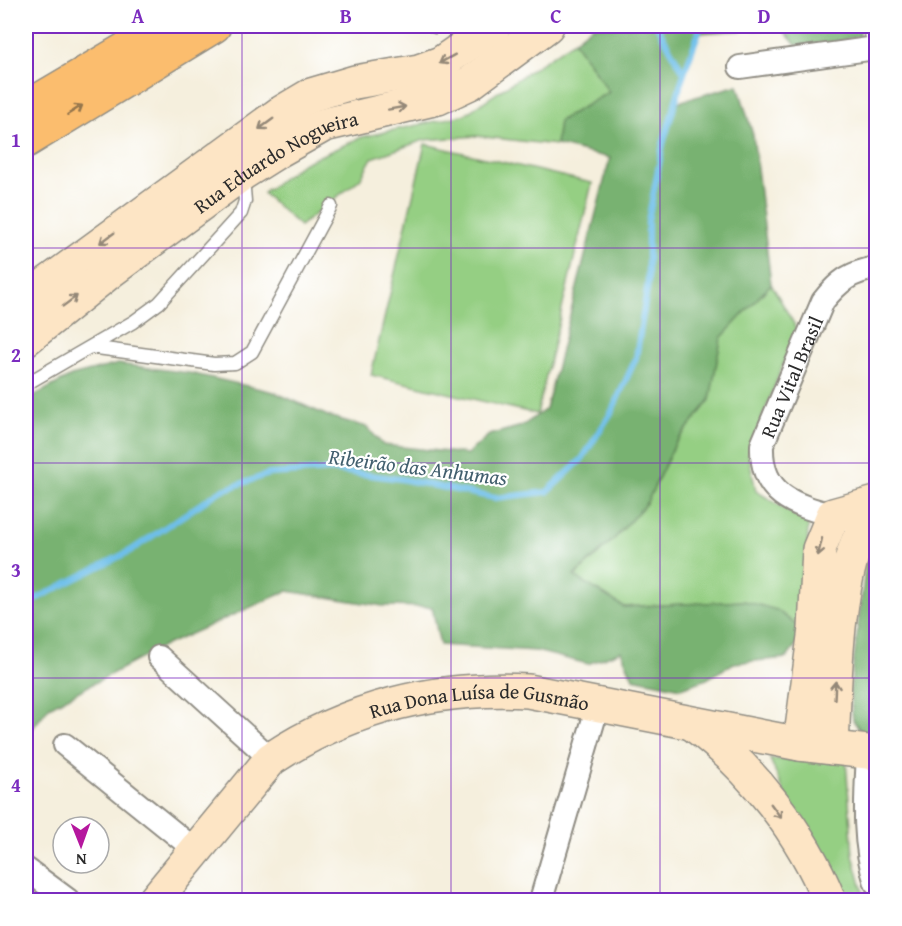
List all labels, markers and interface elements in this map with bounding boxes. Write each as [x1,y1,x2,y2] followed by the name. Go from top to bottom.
[132,1,145,30] text: A
[340,1,352,30] text: B
[550,1,562,30] text: C
[757,1,771,30] text: D
[439,53,456,65] one-way arrow
[386,102,406,113] one-way arrow
[187,103,361,220] street label: Rua Eduardo Nogueira
[66,104,83,116] one-way arrow
[258,118,274,130] one-way arrow
[11,125,21,154] text: 1
[100,232,116,244] one-way arrow
[62,295,78,308] one-way arrow
[752,311,830,442] street label: Rua Vital Brasil
[11,340,21,369] text: 2
[326,441,509,493] water label: Ribeirão das Anhumas
[814,537,826,556] one-way arrow
[11,555,21,584] text: 3
[365,676,592,725] street label: Rua Dona Luísa de Gusmão
[830,680,841,700] one-way arrow
[11,770,21,799] text: 4
[770,802,782,819] one-way arrow
[51,815,111,875] north arrow
[75,848,87,872] text: N

